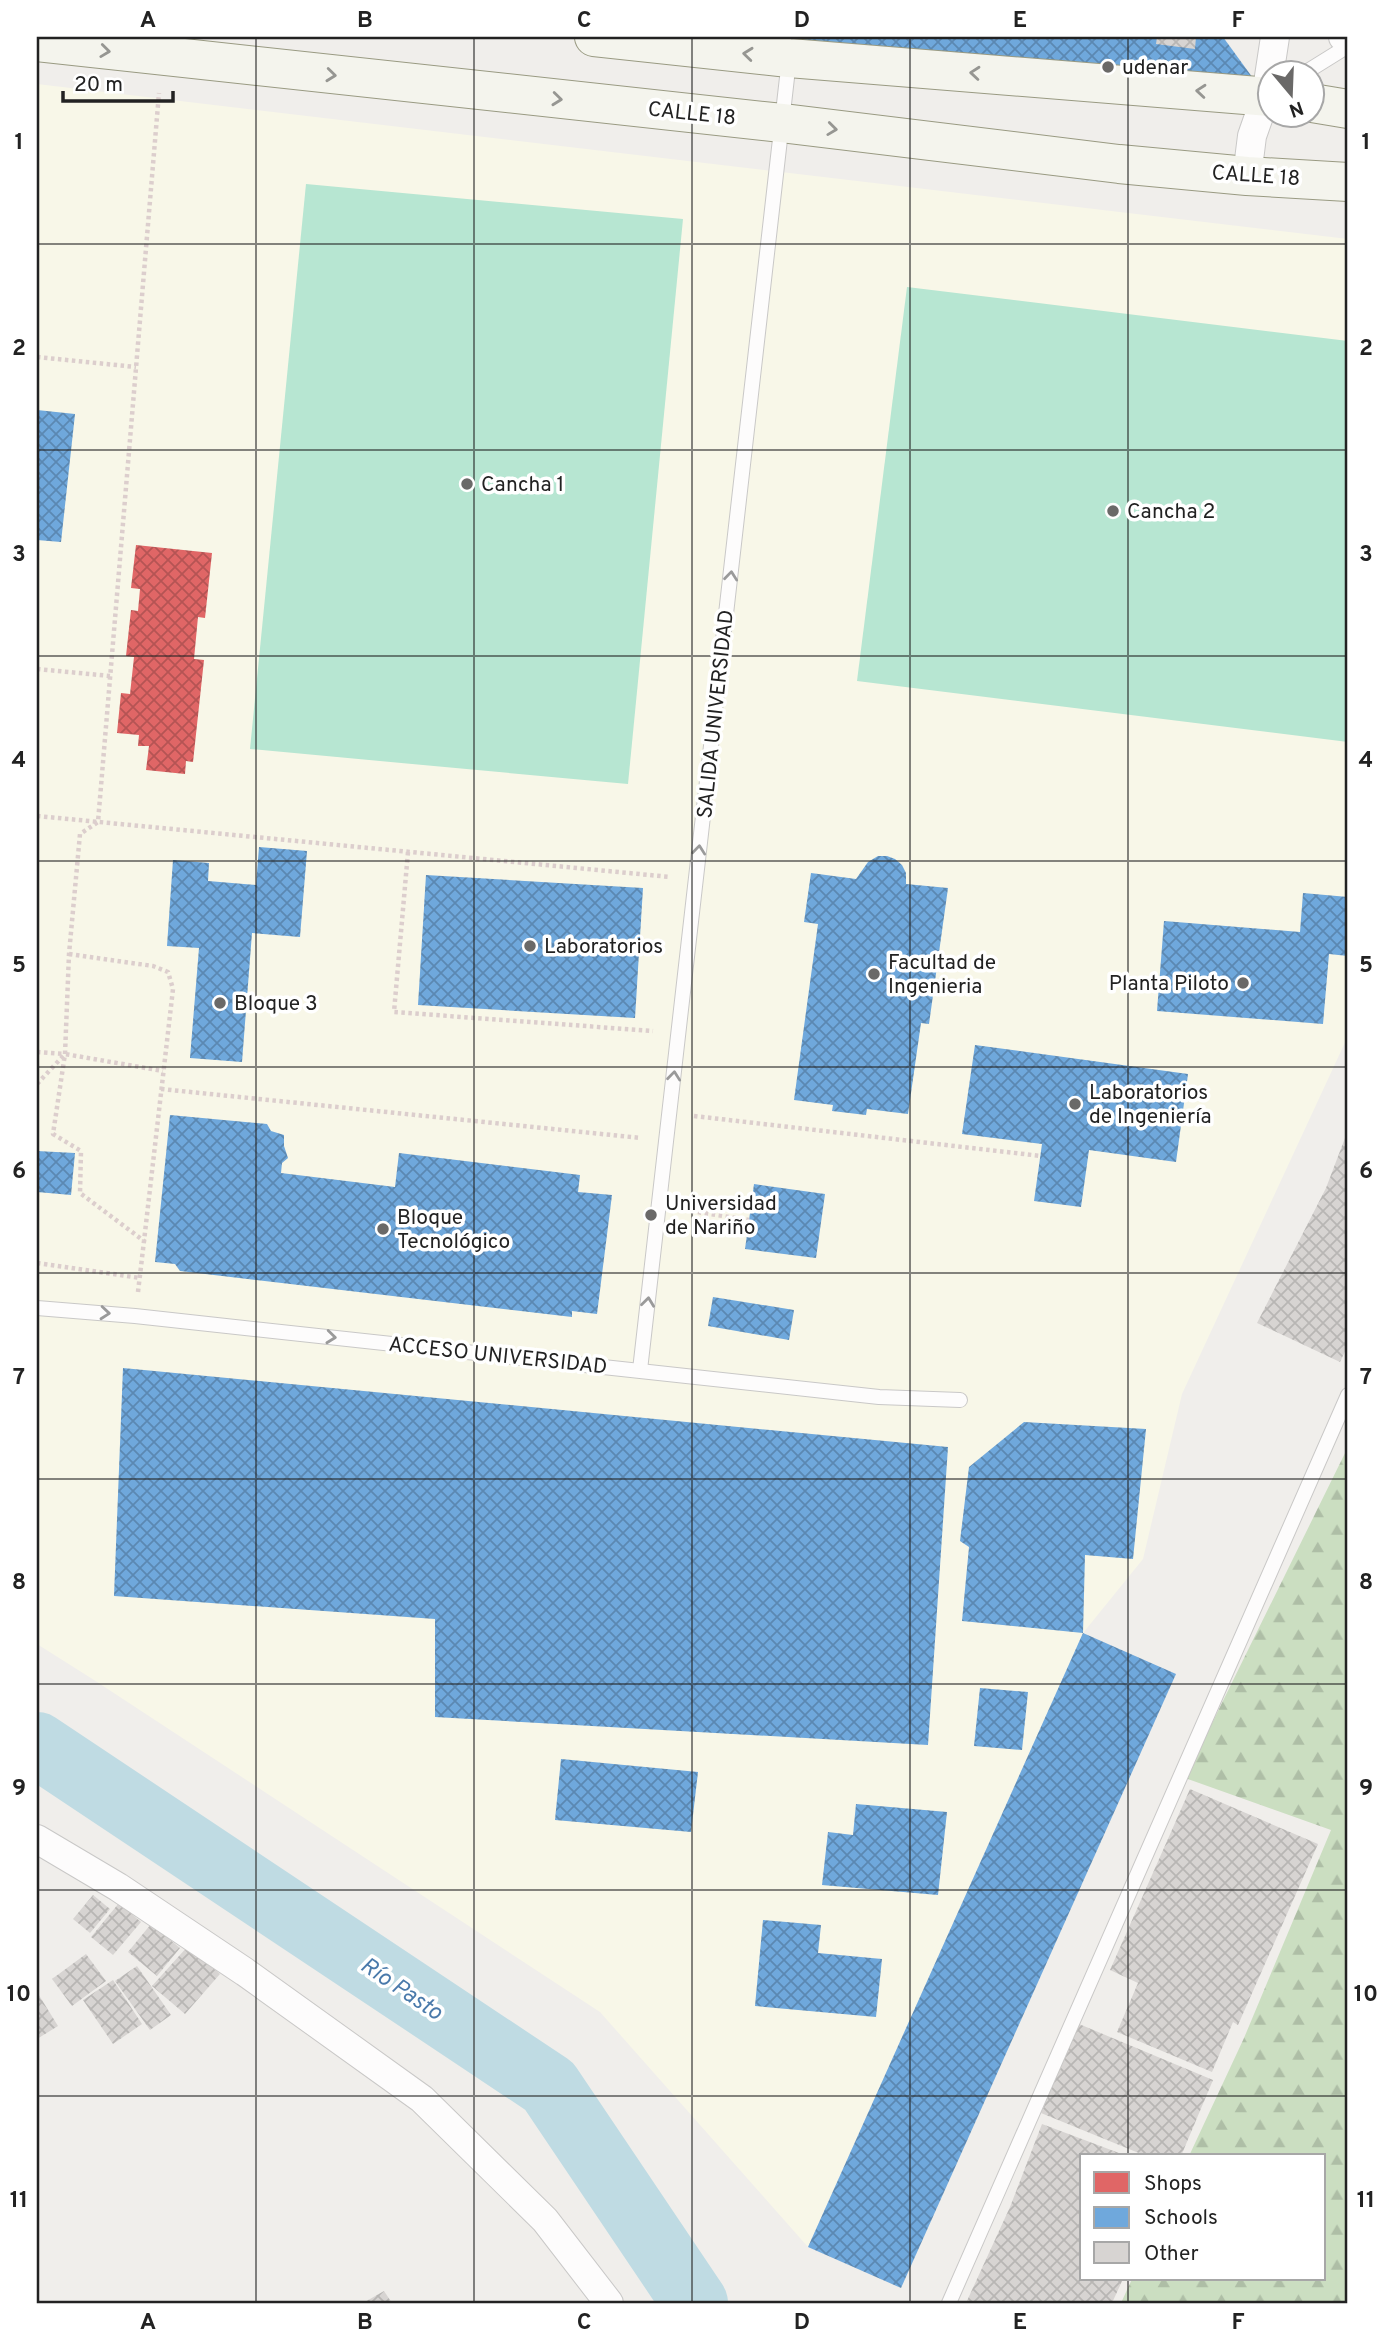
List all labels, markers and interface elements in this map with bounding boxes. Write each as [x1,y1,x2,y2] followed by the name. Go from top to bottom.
[140,7,156,36] text: A
[357,7,373,36] text: B
[577,7,591,36] text: C
[794,7,810,36] text: D
[1013,7,1027,36] text: E
[1231,7,1245,36] text: F
[99,43,110,58] one-way arrow
[742,46,754,61] one-way arrow
[1122,55,1188,82] place label: udenar
[1100,59,1116,75] marker: udenar
[63,60,173,104] scale bar
[1256,60,1326,130] north arrow
[969,66,980,81] one-way arrow
[325,68,336,83] one-way arrow
[74,72,123,99] text: 20 m
[1196,84,1207,99] one-way arrow
[552,91,563,106] one-way arrow
[1286,95,1306,122] text: N
[646,96,737,133] street label: CALLE 18
[826,122,838,137] one-way arrow
[14,129,24,158] text: 1
[1361,129,1371,158] text: 1
[1211,160,1301,193] street label: CALLE 18
[12,335,26,364] text: 2
[1359,335,1373,364] text: 2
[481,472,564,499] place label: Cancha 1
[459,476,475,492] marker: Cancha 1
[1127,499,1215,526] place label: Cancha 2
[1105,503,1121,519] marker: Cancha 2
[12,541,26,570] text: 3
[1359,541,1373,570] text: 3
[723,570,738,581] one-way arrow
[692,609,741,820] street label: SALIDA UNIVERSIDAD
[12,747,26,776] text: 4
[1359,747,1373,776] text: 4
[692,844,707,856] one-way arrow
[544,934,663,961] place label: Laboratorios
[522,938,538,954] marker: Laboratorios
[888,950,996,1001] place label: Facultad de Ingenieria
[12,952,26,981] text: 5
[1359,952,1373,981] text: 5
[866,966,882,982] marker: Facultad de Ingenieria
[1109,971,1229,998] place label: Planta Piloto
[1235,975,1251,991] marker: Planta Piloto
[234,991,318,1018] place label: Bloque 3
[212,995,228,1011] marker: Bloque 3
[666,1071,681,1082] one-way arrow
[1089,1080,1212,1131] place label: Laboratorios de Ingeniería
[1067,1096,1083,1112] marker: Laboratorios de Ingeniería
[12,1158,26,1187] text: 6
[1359,1158,1373,1187] text: 6
[665,1191,777,1242] place label: Universidad de Nariño
[397,1205,510,1256] place label: Bloque Tecnológico
[643,1207,659,1223] marker: Universidad de Nariño
[375,1221,391,1237] marker: Bloque Tecnológico
[641,1297,656,1308] one-way arrow
[100,1305,111,1320] one-way arrow
[326,1329,337,1344] one-way arrow
[387,1332,609,1381] street label: ACCESO UNIVERSIDAD
[13,1364,25,1393] text: 7
[1360,1364,1372,1393] text: 7
[12,1569,26,1598] text: 8
[1359,1569,1373,1598] text: 8
[12,1775,26,1804] text: 9
[1359,1775,1373,1804] text: 9
[354,1952,448,2029] water label: Río Pasto
[7,1981,31,2010] text: 10
[1354,1981,1378,2010] text: 10
[1080,2154,1326,2280] legend
[1144,2171,1202,2198] text: Shops
[10,2187,28,2216] text: 11
[1357,2187,1375,2216] text: 11
[1144,2205,1218,2232] text: Schools
[1144,2241,1199,2268] text: Other
[140,2309,156,2338] text: A
[357,2309,373,2338] text: B
[577,2309,591,2338] text: C
[794,2309,810,2338] text: D
[1013,2309,1027,2338] text: E
[1231,2309,1245,2338] text: F

